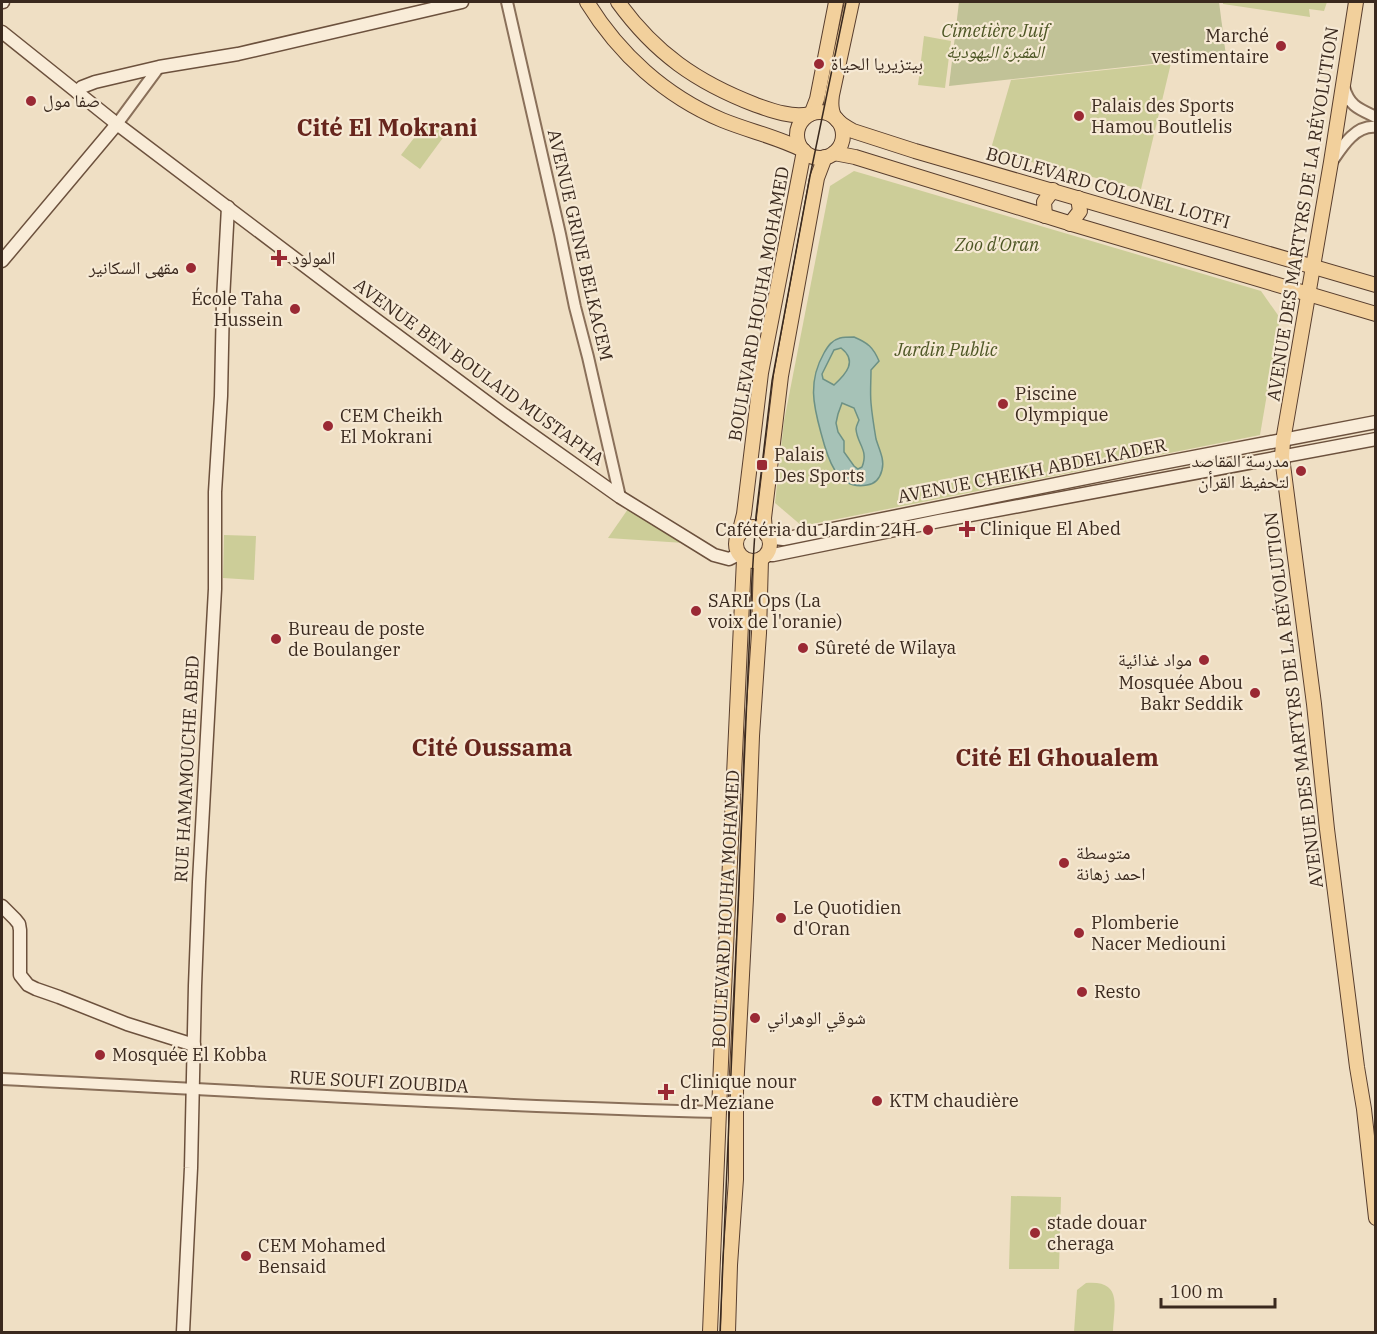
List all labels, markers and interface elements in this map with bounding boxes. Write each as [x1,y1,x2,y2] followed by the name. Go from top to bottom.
[941,19,1052,63] park label: Cimetière Juif المقبرة اليهودية
[1151,24,1269,68] place label: Marché vestimentaire
[1262,25,1343,403] street label: AVENUE DES MARTYRS DE LA RÉVOLUTION
[1274,39,1288,53] marker: Marché vestimentaire
[831,52,923,75] place label: بيتزيريا الحياة
[812,57,826,71] marker: بيتزيريا الحياة
[43,89,100,112] place label: صفا مول
[24,94,38,108] marker: صفا مول
[1091,94,1234,138] place label: Palais des Sports Hamou Boutlelis
[1072,109,1086,123] marker: Palais des Sports Hamou Boutlelis
[296,111,478,143] district label: Cité El Mokrani
[543,127,618,363] street label: AVENUE GRINE BELKACEM
[983,142,1233,233] street label: BOULEVARD COLONEL LOTFI
[723,165,794,443] street label: BOULEVARD HOUHA MOHAMED
[954,233,1040,256] park label: Zoo d'Oran
[292,246,336,269] place label: المولود
[270,249,288,267] marker: المولود
[88,256,179,279] place label: مقهى السكانير
[184,261,198,275] marker: مقهى السكانير
[349,273,610,471] street label: AVENUE BEN BOULAID MUSTAPHA
[191,287,283,331] place label: École Taha Hussein
[288,302,302,316] marker: École Taha Hussein
[894,338,998,361] park label: Jardin Public
[1015,382,1108,426] place label: Piscine Olympique
[996,397,1010,411] marker: Piscine Olympique
[340,404,443,448] place label: CEM Cheikh El Mokrani
[321,419,335,433] marker: CEM Cheikh El Mokrani
[896,433,1168,508] street label: AVENUE CHEIKH ABDELKADER
[774,443,864,487] place label: Palais Des Sports
[1191,449,1289,493] place label: مدرسة المقاصد لتحفيظ القرأن
[755,458,769,472] marker: Palais Des Sports
[1294,464,1308,478] marker: مدرسة المقاصد لتحفيظ القرأن
[1259,511,1328,889] street label: AVENUE DES MARTYRS DE LA RÉVOLUTION
[980,517,1121,540] place label: Clinique El Abed
[715,518,916,541] place label: Cafétéria du Jardin 24H
[958,520,976,538] marker: Clinique El Abed
[921,523,935,537] marker: Cafétéria du Jardin 24H
[708,589,842,633] place label: SARL Ops (La voix de l'oranie)
[689,604,703,618] marker: SARL Ops (La voix de l'oranie)
[288,617,425,661] place label: Bureau de poste de Boulanger
[269,632,283,646] marker: Bureau de poste de Boulanger
[815,636,957,659] place label: Sûreté de Wilaya
[796,641,810,655] marker: Sûreté de Wilaya
[1118,648,1192,671] place label: مواد غذائية
[1197,653,1211,667] marker: مواد غذائية
[169,655,204,883] street label: RUE HAMAMOUCHE ABED
[1118,671,1243,715] place label: Mosquée Abou Bakr Seddik
[1248,686,1262,700] marker: Mosquée Abou Bakr Seddik
[412,731,573,763] district label: Cité Oussama
[955,741,1159,773] district label: Cité El Ghoualem
[707,769,744,1049] street label: BOULEVARD HOUHA MOHAMED
[1076,841,1146,885] place label: متوسطة احمد زهانة
[1057,856,1071,870] marker: متوسطة احمد زهانة
[793,896,902,940] place label: Le Quotidien d'Oran
[774,911,788,925] marker: Le Quotidien d'Oran
[1091,911,1227,955] place label: Plomberie Nacer Mediouni
[1072,926,1086,940] marker: Plomberie Nacer Mediouni
[1094,980,1141,1003] place label: Resto
[1075,985,1089,999] marker: Resto
[767,1006,866,1033] place label: شوقي الوهراني
[748,1011,762,1025] marker: شوقي الوهراني
[112,1043,267,1066] place label: Mosquée El Kobba
[93,1048,107,1062] marker: Mosquée El Kobba
[289,1065,470,1098] street label: RUE SOUFI ZOUBIDA
[680,1070,796,1114] place label: Clinique nour dr Meziane
[657,1083,675,1101] marker: Clinique nour dr Meziane
[889,1089,1019,1112] place label: KTM chaudière
[870,1094,884,1108] marker: KTM chaudière
[1047,1211,1147,1255] place label: stade douar cheraga
[1028,1226,1042,1240] marker: stade douar cheraga
[258,1234,386,1278] place label: CEM Mohamed Bensaid
[239,1249,253,1263] marker: CEM Mohamed Bensaid
[1161,1271,1275,1309] scale bar
[1170,1280,1224,1303] text: 100 m

